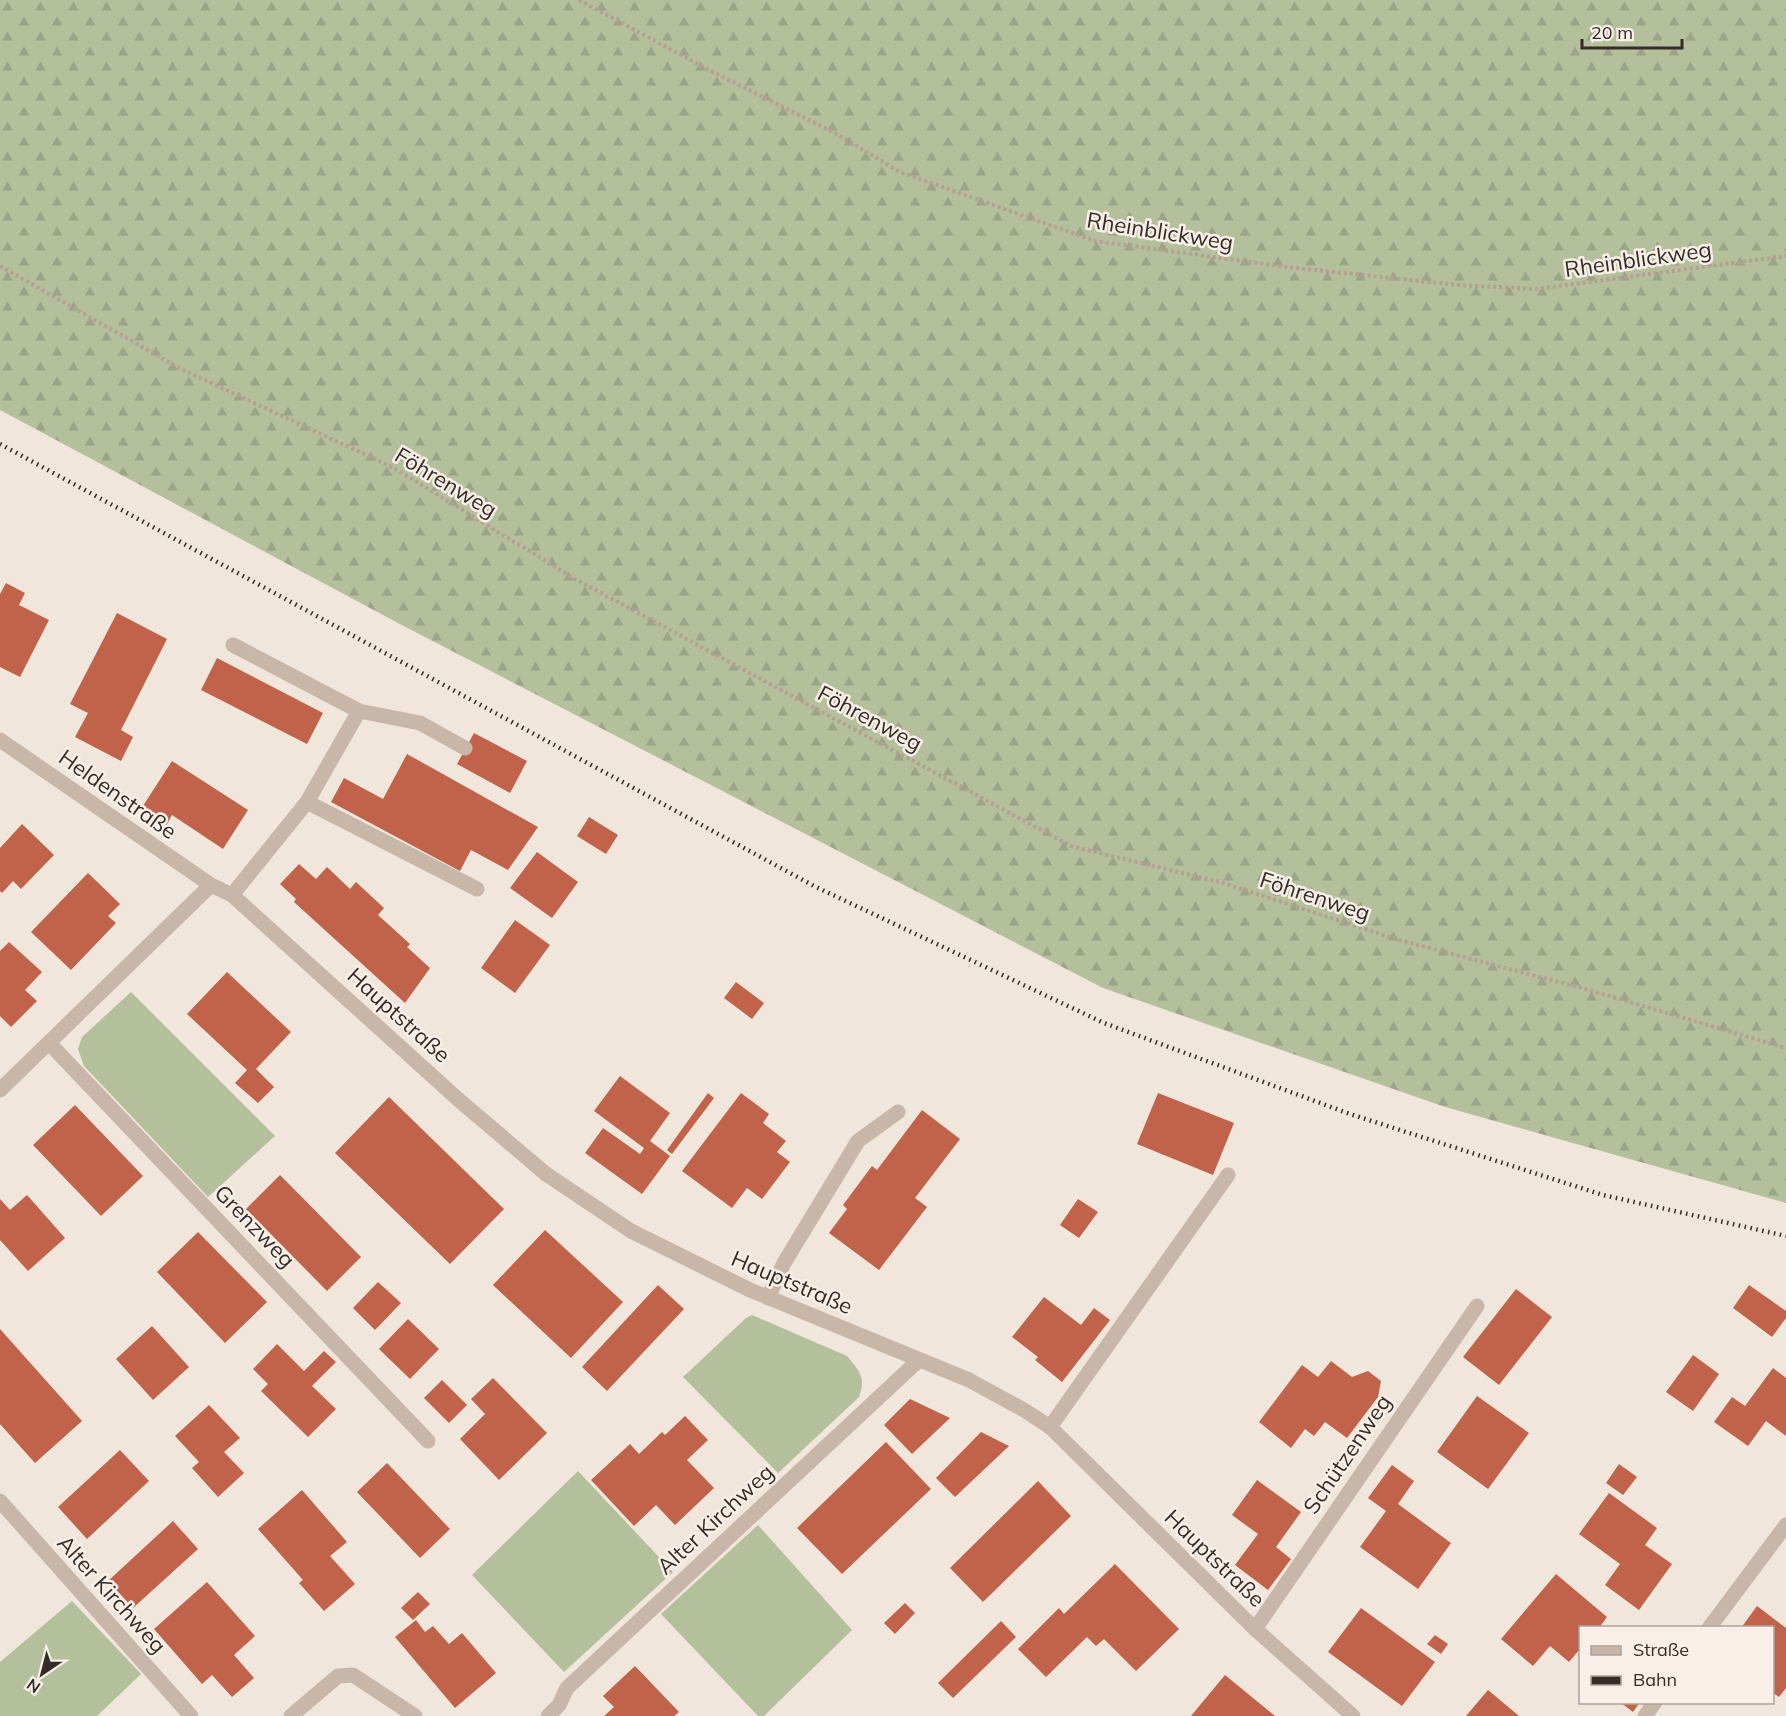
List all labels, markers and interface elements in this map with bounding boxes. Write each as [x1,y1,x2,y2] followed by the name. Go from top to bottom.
[1582,12,1682,50] scale bar
[1591,21,1633,44] text: 20 m
[1085,206,1235,256] street label: Rheinblickweg
[1563,235,1713,283] street label: Rheinblickweg
[390,441,502,523] street label: Föhrenweg
[813,679,927,757] street label: Föhrenweg
[54,743,182,845] street label: Heldenstraße
[1256,865,1374,927] street label: Föhrenweg
[342,961,456,1069] street label: Hauptstraße
[209,1179,301,1273] street label: Grenzweg
[727,1244,857,1320] street label: Hauptstraße
[1297,1389,1397,1519] street label: Schützenweg
[651,1458,779,1580] street label: Alter Kirchweg
[1159,1503,1271,1613] street label: Hauptstraße
[52,1529,172,1659] street label: Alter Kirchweg
[1579,1626,1774,1704] legend
[1633,1638,1689,1661] text: Straße
[12,1644,72,1704] north arrow
[1633,1668,1677,1691] text: Bahn
[23,1675,44,1698] text: N

